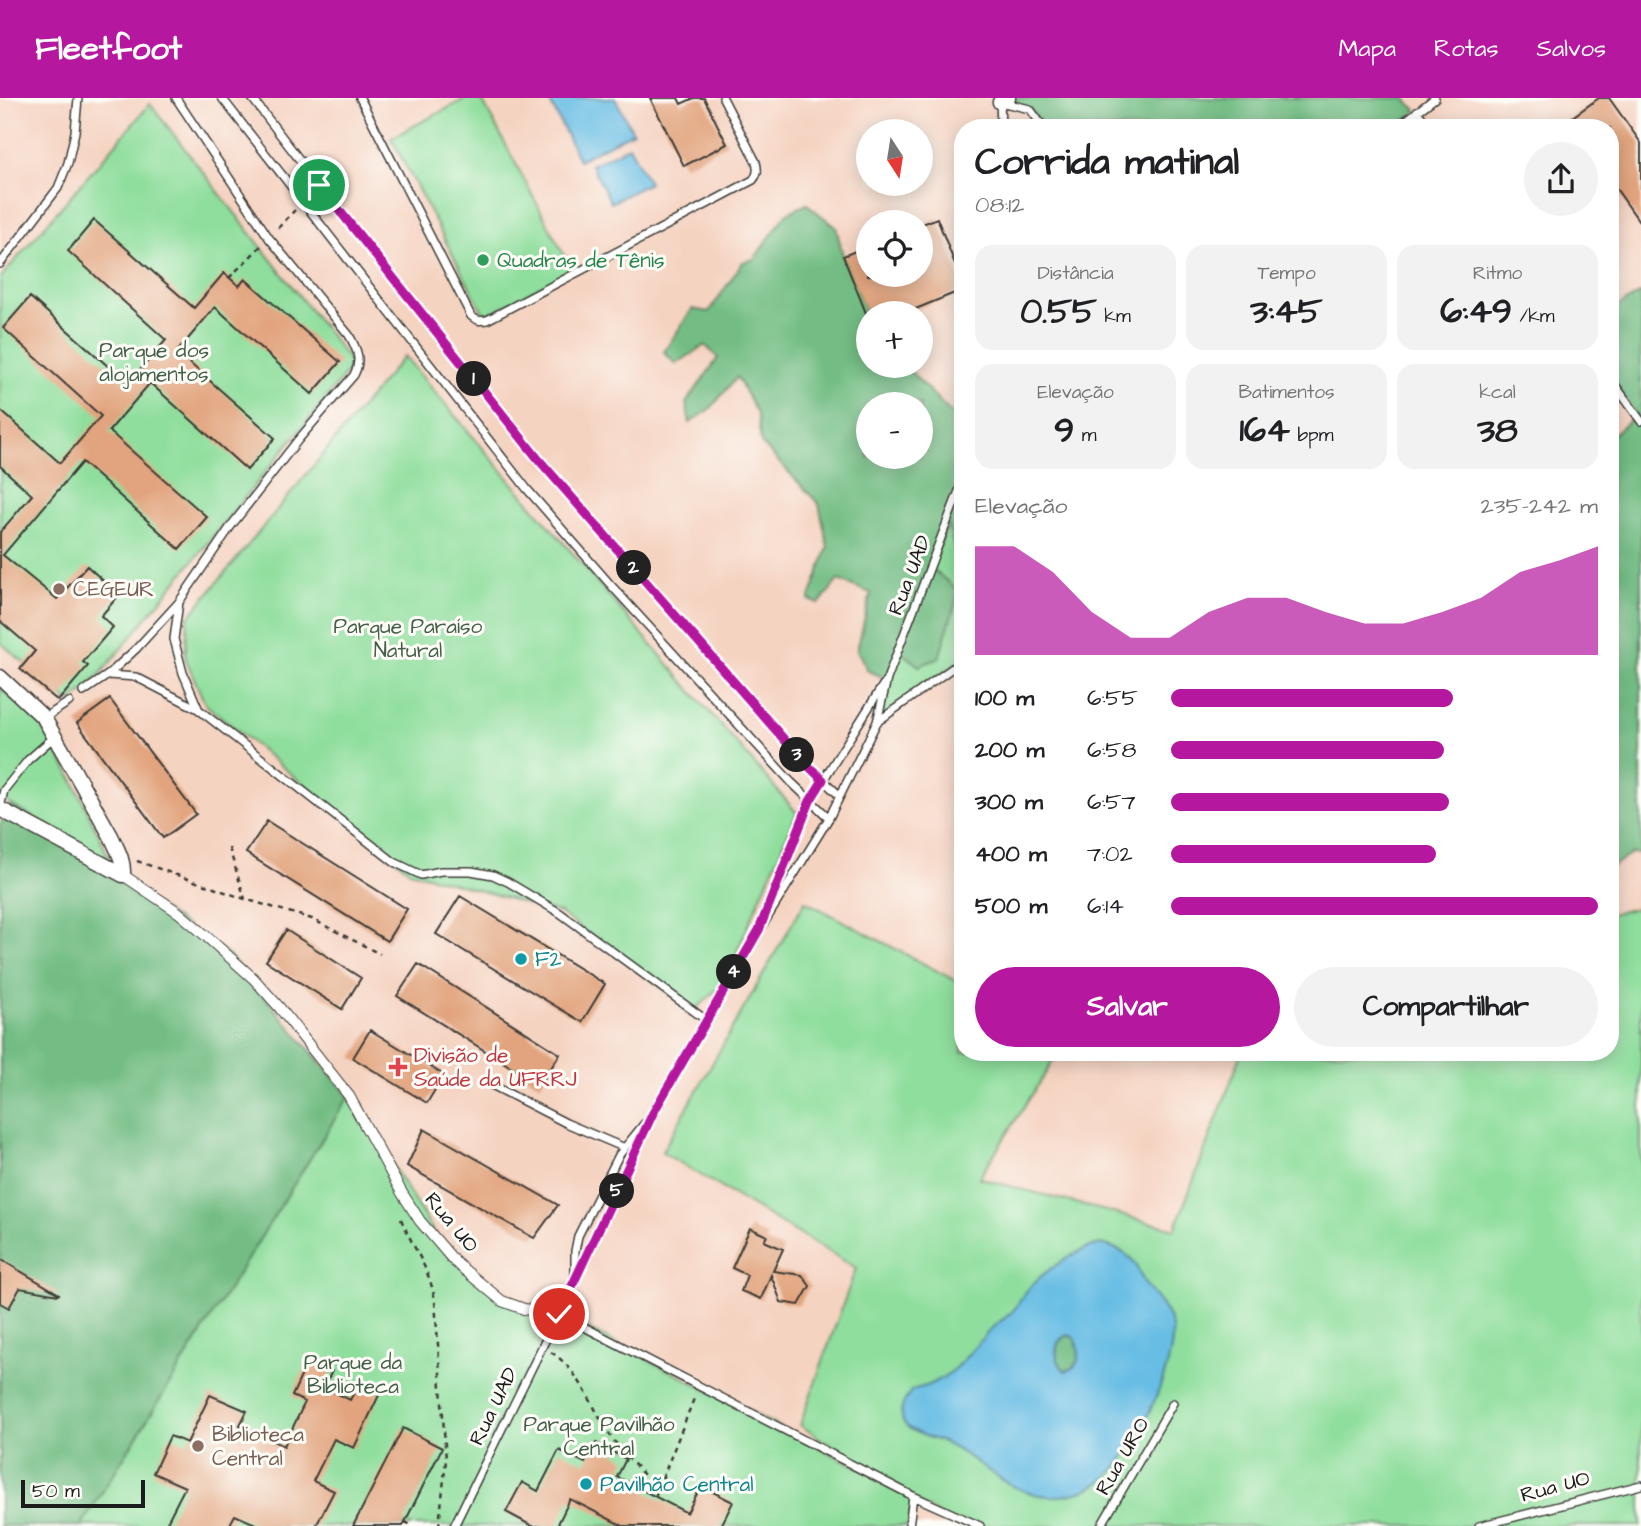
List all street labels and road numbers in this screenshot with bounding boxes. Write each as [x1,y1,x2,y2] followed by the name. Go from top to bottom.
[881,531,938,619] street label: Rua UAD
[418,1186,485,1259] street label: Rua UO
[462,1362,525,1450] street label: Rua UAD
[1088,1412,1156,1501] street label: Rua URO
[1517,1463,1593,1510] street label: Rua UO

